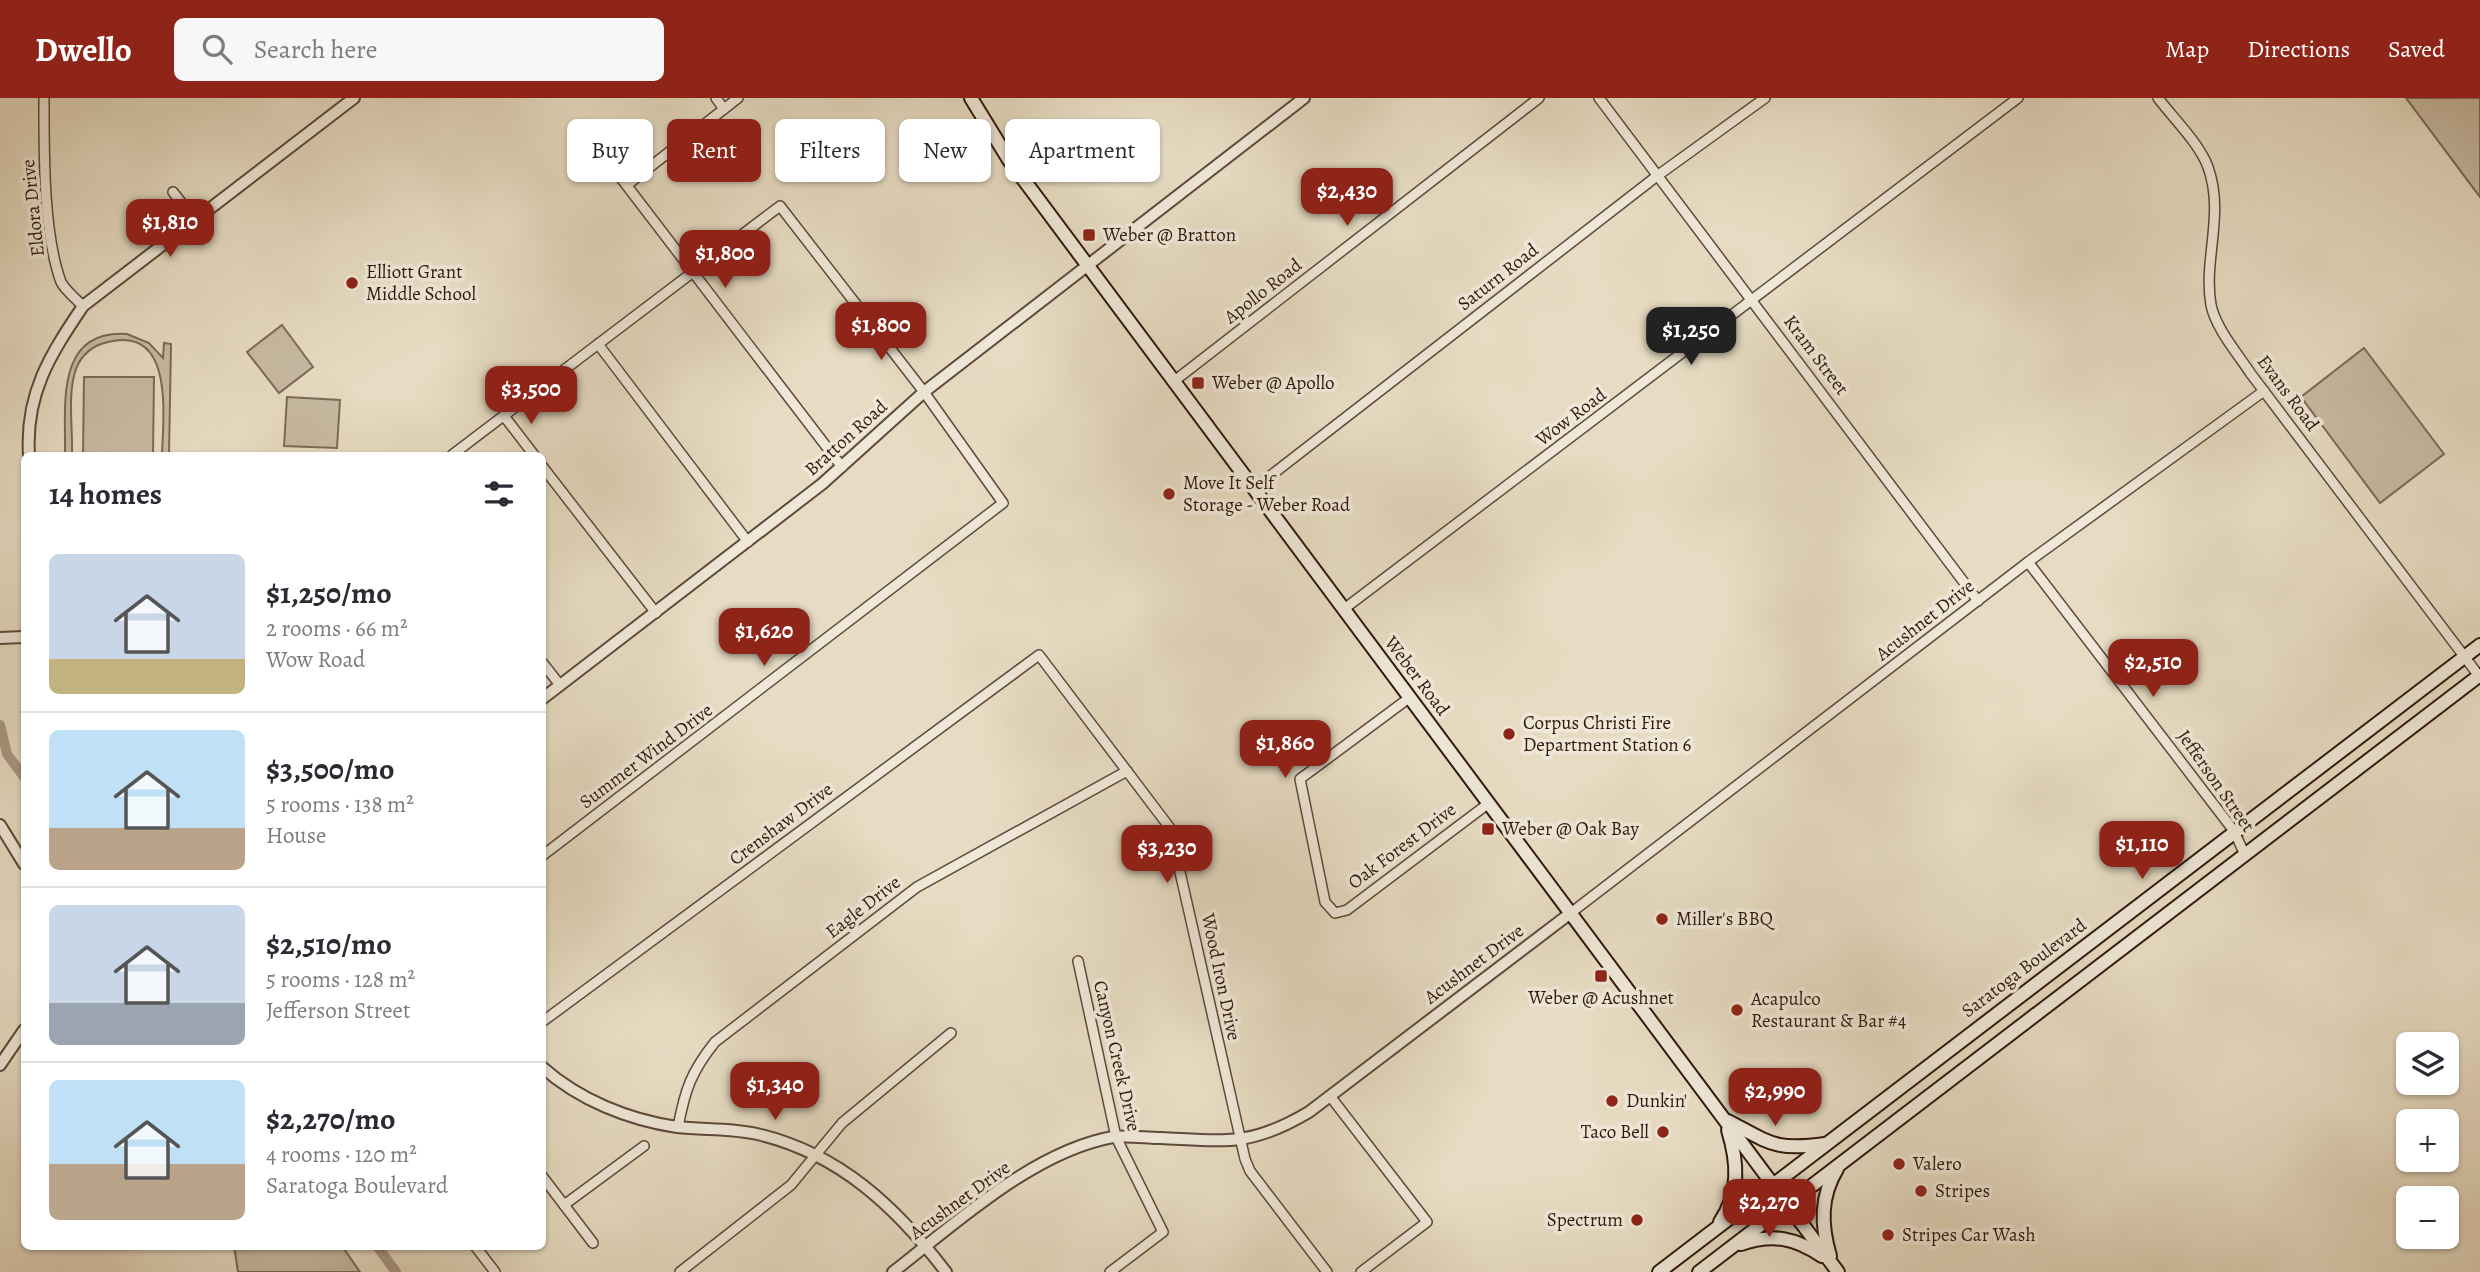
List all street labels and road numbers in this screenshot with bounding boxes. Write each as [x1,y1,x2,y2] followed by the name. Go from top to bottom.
[15,158,51,258] street label: Eldora Drive
[1452,237,1544,317] street label: Saturn Road
[1218,252,1308,330] street label: Apollo Road
[1777,310,1855,400] street label: Kram Street
[2251,350,2326,437] street label: Evans Road
[1530,381,1612,453] street label: Wow Road
[799,393,893,482] street label: Bratton Road
[1870,573,1980,667] street label: Acushnet Drive
[1378,630,1456,722] street label: Weber Road
[574,697,718,815] street label: Summer Wind Drive
[2171,725,2261,837] street label: Jefferson Street
[724,776,838,872] street label: Crenshaw Drive
[1342,797,1462,895] street label: Oak Forest Drive
[820,869,906,945] street label: Eagle Drive
[1195,910,1247,1043] street label: Wood Iron Drive
[1956,912,2093,1024] street label: Saratoga Boulevard
[1418,918,1529,1011] street label: Acushnet Drive
[1087,978,1147,1134] street label: Canyon Creek Drive
[904,1155,1016,1246] street label: Acushnet Drive

